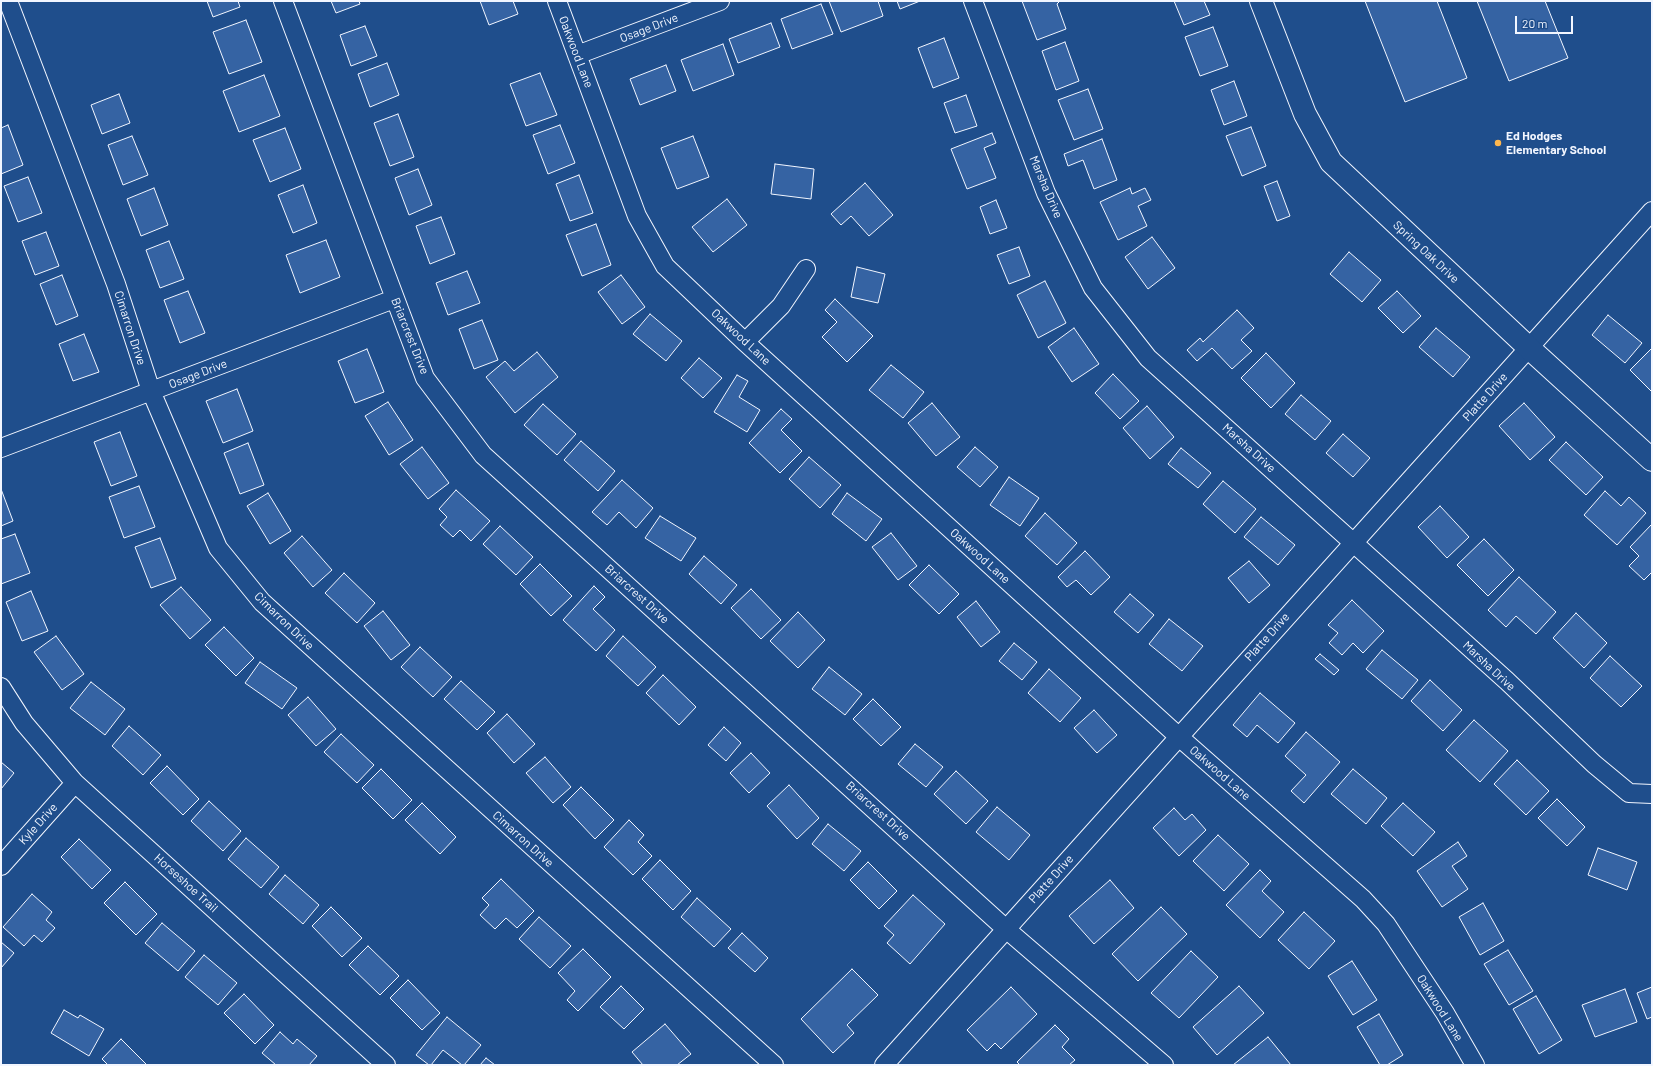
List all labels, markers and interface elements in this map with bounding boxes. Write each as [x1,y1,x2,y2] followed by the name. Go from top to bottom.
[1517,8,1575,34] scale bar
[618,10,680,46] street label: Osage Drive
[556,14,596,90] street label: Oakwood Lane
[1522,16,1548,30] text: 20 m
[1506,129,1606,157] place label: Ed Hodges Elementary School
[1493,138,1503,148] marker: Ed Hodges Elementary School
[1026,154,1066,220] street label: Marsha Drive
[1390,218,1462,286] street label: Spring Oak Drive
[111,289,149,367] street label: Cimarron Drive
[388,296,432,376] street label: Briarcrest Drive
[708,306,774,368] street label: Oakwood Lane
[167,356,229,392] street label: Osage Drive
[1460,370,1510,424] street label: Platte Drive
[1219,420,1279,476] street label: Marsha Drive
[947,525,1013,587] street label: Oakwood Lane
[602,561,672,627] street label: Briarcrest Drive
[251,589,317,653] street label: Cimarron Drive
[1242,610,1292,664] street label: Platte Drive
[1460,638,1518,694] street label: Marsha Drive
[1187,743,1253,803] street label: Oakwood Lane
[843,778,913,844] street label: Briarcrest Drive
[16,800,60,848] street label: Kyle Drive
[489,808,557,870] street label: Cimarron Drive
[151,851,221,915] street label: Horseshoe Trail
[1026,852,1076,906] street label: Platte Drive
[1414,972,1466,1044] street label: Oakwood Lane

